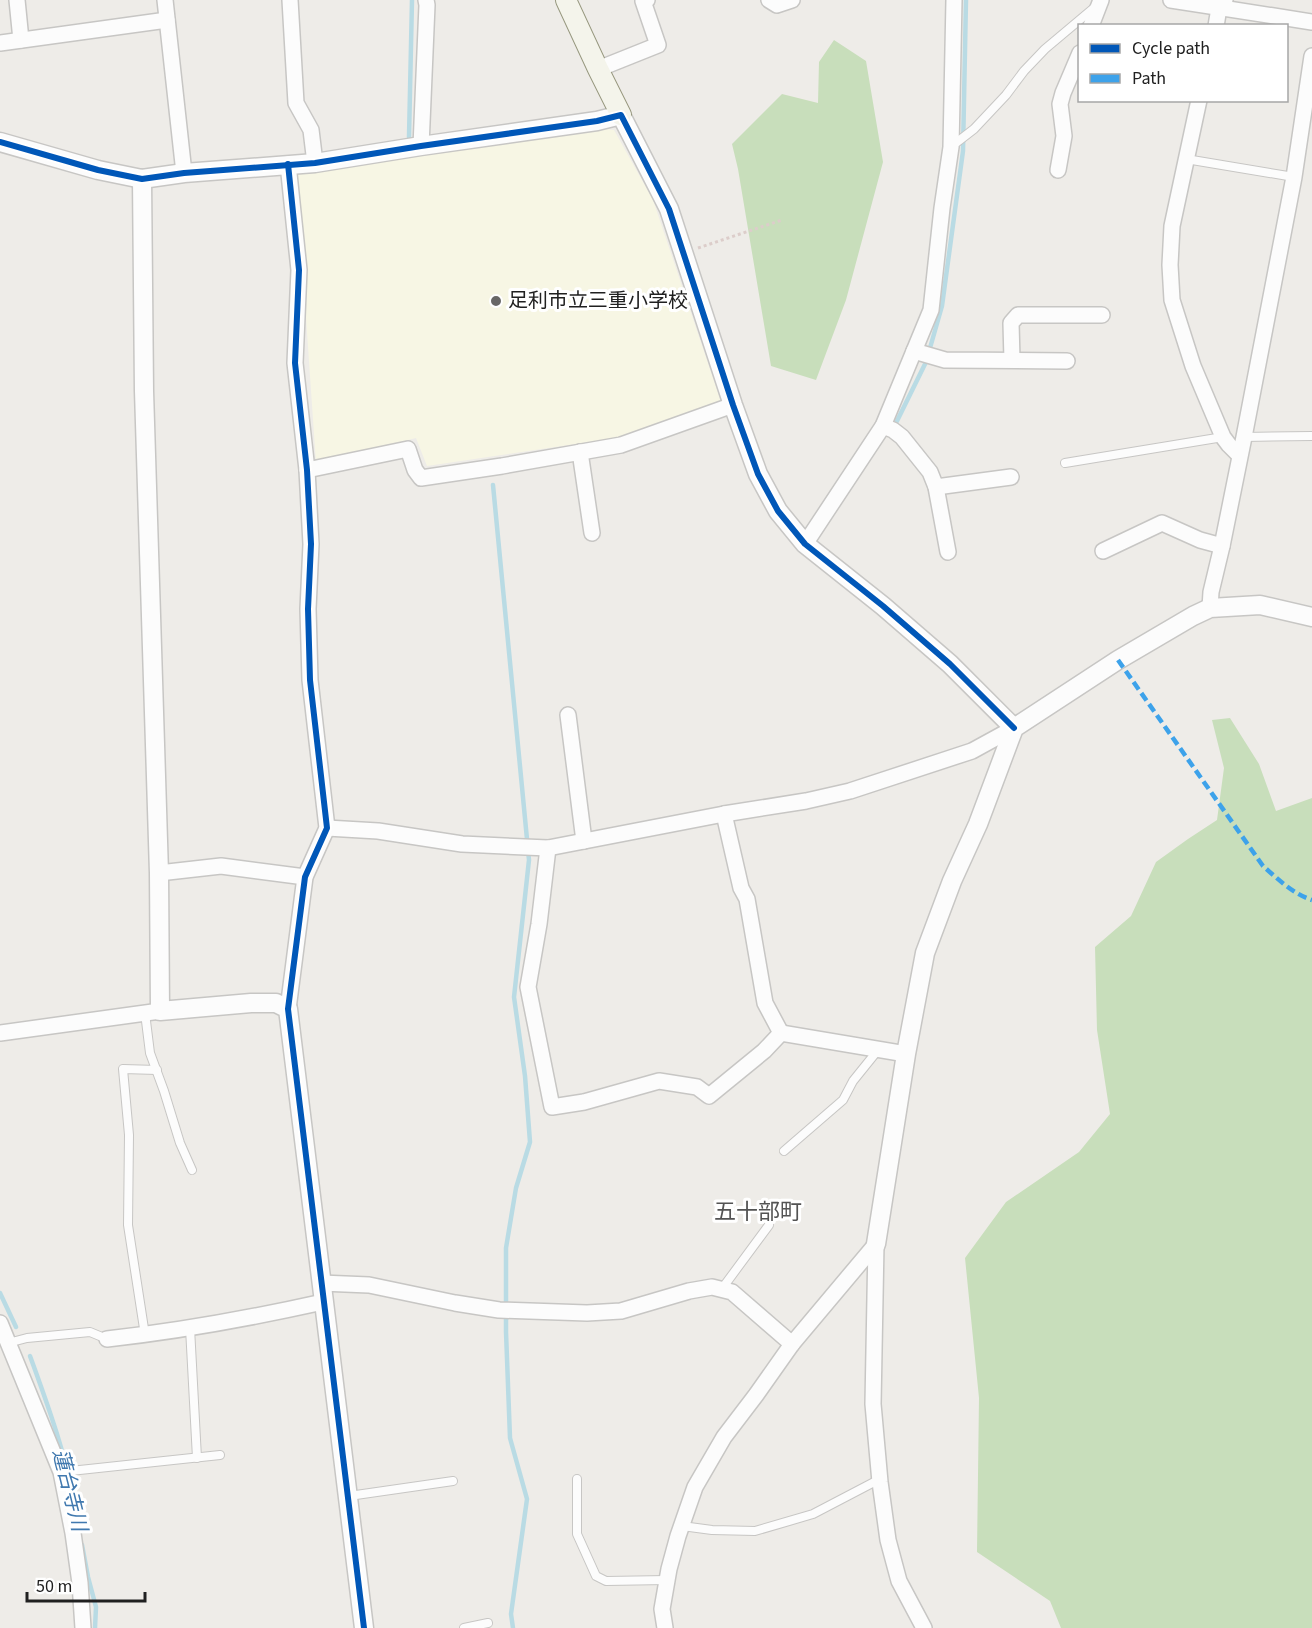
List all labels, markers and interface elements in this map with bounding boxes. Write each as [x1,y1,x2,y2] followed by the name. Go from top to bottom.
[1078,24,1288,102] legend
[1132,36,1210,61] text: Cycle path
[1132,66,1166,91] text: Path
[508,287,688,315] place label: 足利市立三重小学校
[489,294,503,308] marker: 足利市立三重小学校
[714,1196,802,1228] district label: 五十部町
[45,1446,95,1536] water label: 蓮台寺川
[27,1565,146,1603] scale bar
[36,1574,72,1599] text: 50 m

